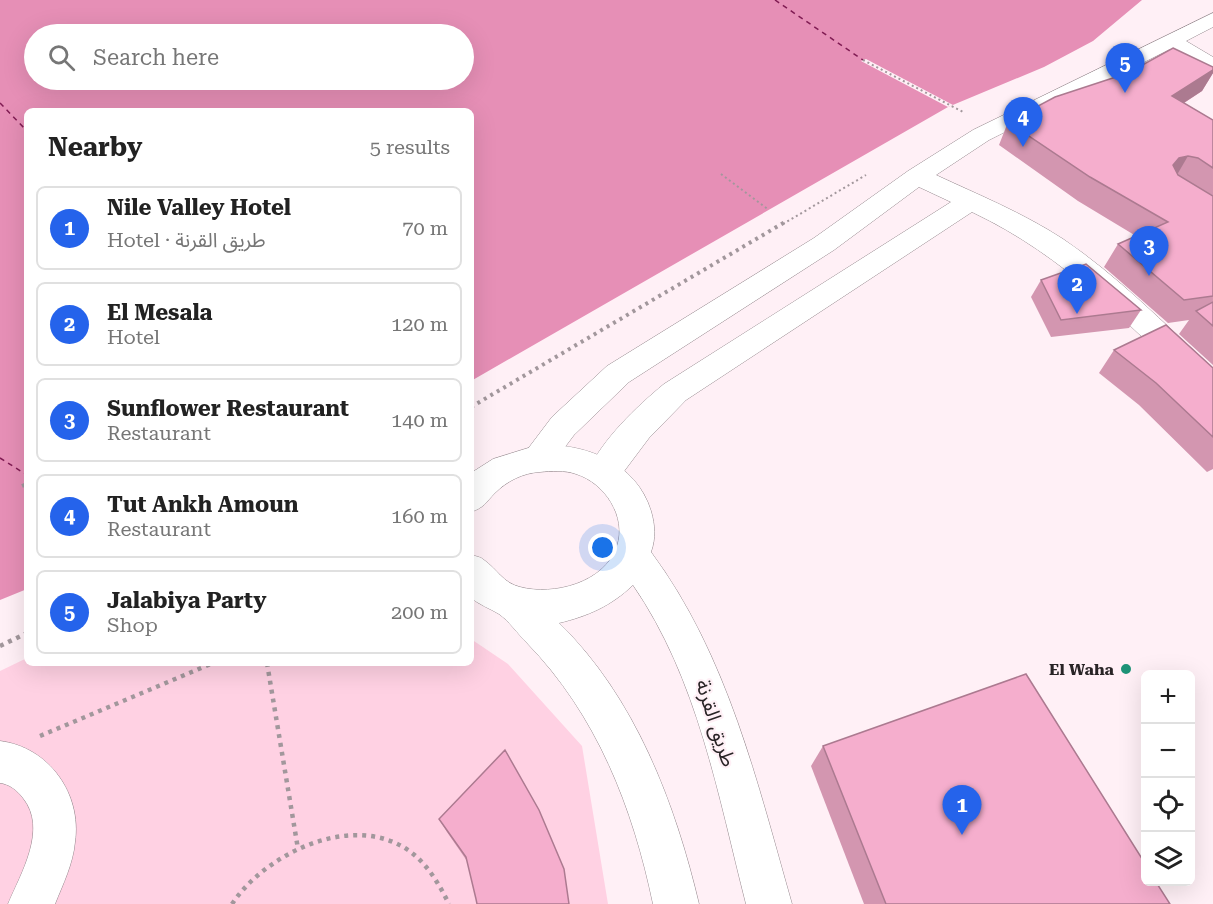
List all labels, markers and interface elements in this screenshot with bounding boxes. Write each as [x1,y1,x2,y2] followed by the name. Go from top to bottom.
[24,24,474,90] search box
[45,41,78,74] icon: search
[1106,44,1144,93] pin: 5
[93,45,219,70] text: Search here
[1004,98,1042,147] pin: 4
[48,132,142,162] text: Nearby
[370,135,450,159] text: 5 results
[107,195,291,220] text: Nile Valley Hotel
[64,216,75,240] text: 1
[402,216,448,240] text: 70 m
[1130,226,1168,276] pin: 3
[107,228,265,252] text: Hotel · طريق القرنة
[1058,264,1096,314] pin: 2
[107,300,213,325] text: El Mesala
[64,312,75,336] text: 2
[391,312,448,336] text: 120 m
[107,325,160,349] text: Hotel
[107,396,349,421] text: Sunflower Restaurant
[64,408,75,432] text: 3
[391,408,448,432] text: 140 m
[107,421,211,445] text: Restaurant
[107,492,298,517] text: Tut Ankh Amoun
[64,504,75,528] text: 4
[391,504,448,528] text: 160 m
[107,517,211,541] text: Restaurant
[588,533,617,562] your location
[107,588,267,613] text: Jalabiya Party
[64,600,75,624] text: 5
[391,600,448,624] text: 200 m
[107,613,158,637] text: Shop
[1049,660,1115,679] place label: El Waha
[1119,662,1133,676] marker: El Waha
[1141,670,1195,886] map controls
[1141,670,1195,724] button: +
[690,676,741,770] street label: طريق القرنة
[1141,724,1195,778] button: −
[1141,778,1195,832] button: locate
[942,786,982,835] pin: 1
[1141,832,1195,886] button: layers

